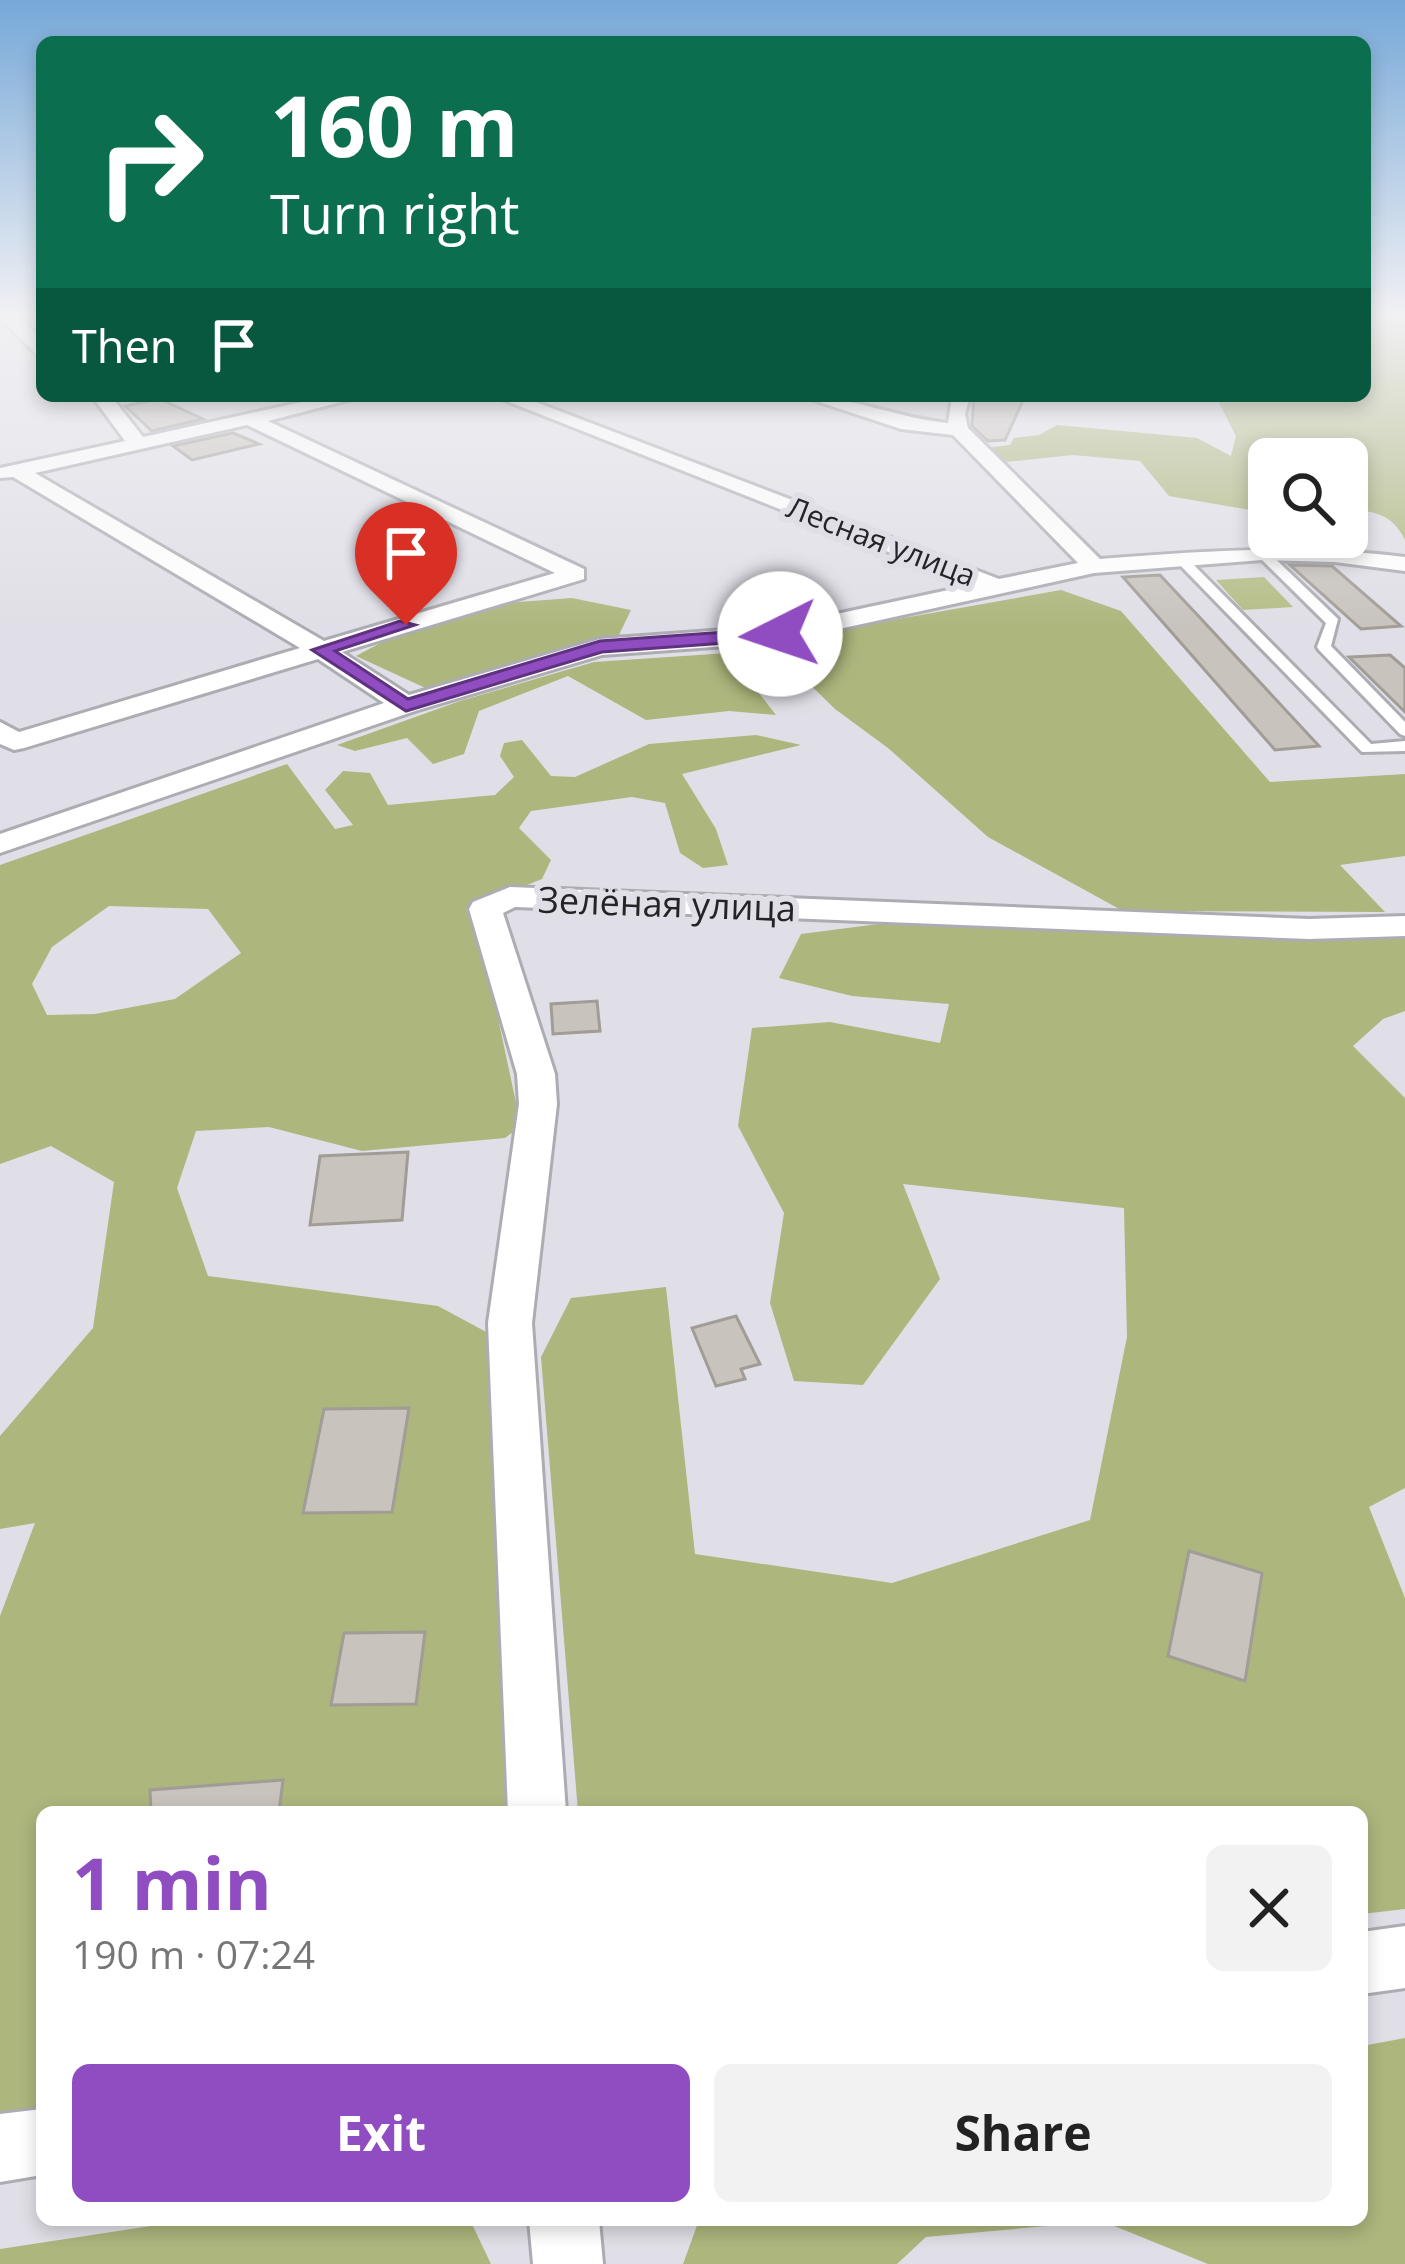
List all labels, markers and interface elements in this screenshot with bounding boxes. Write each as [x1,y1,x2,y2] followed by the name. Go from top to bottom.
[270,67,518,182] text: 160 m
[72,84,228,240] icon: right
[270,176,519,250] text: Turn right
[201,312,267,378] icon: arrive
[72,315,177,376] text: Then
[1248,438,1368,558] map controls
[1248,438,1368,558] button: search
[781,486,982,595] street label: Лесная улица
[355,502,457,625] pin
[373,520,439,586] icon: arrive
[717,571,843,697] position arrow
[537,875,797,932] street label: Зелёная улица
[72,1833,272,1931] text: 1 min
[1206,1845,1332,1971] button: close
[72,1927,315,1980] text: 190 m · 07:24
[72,2064,690,2202] button: Exit
[714,2064,1332,2202] button: Share

